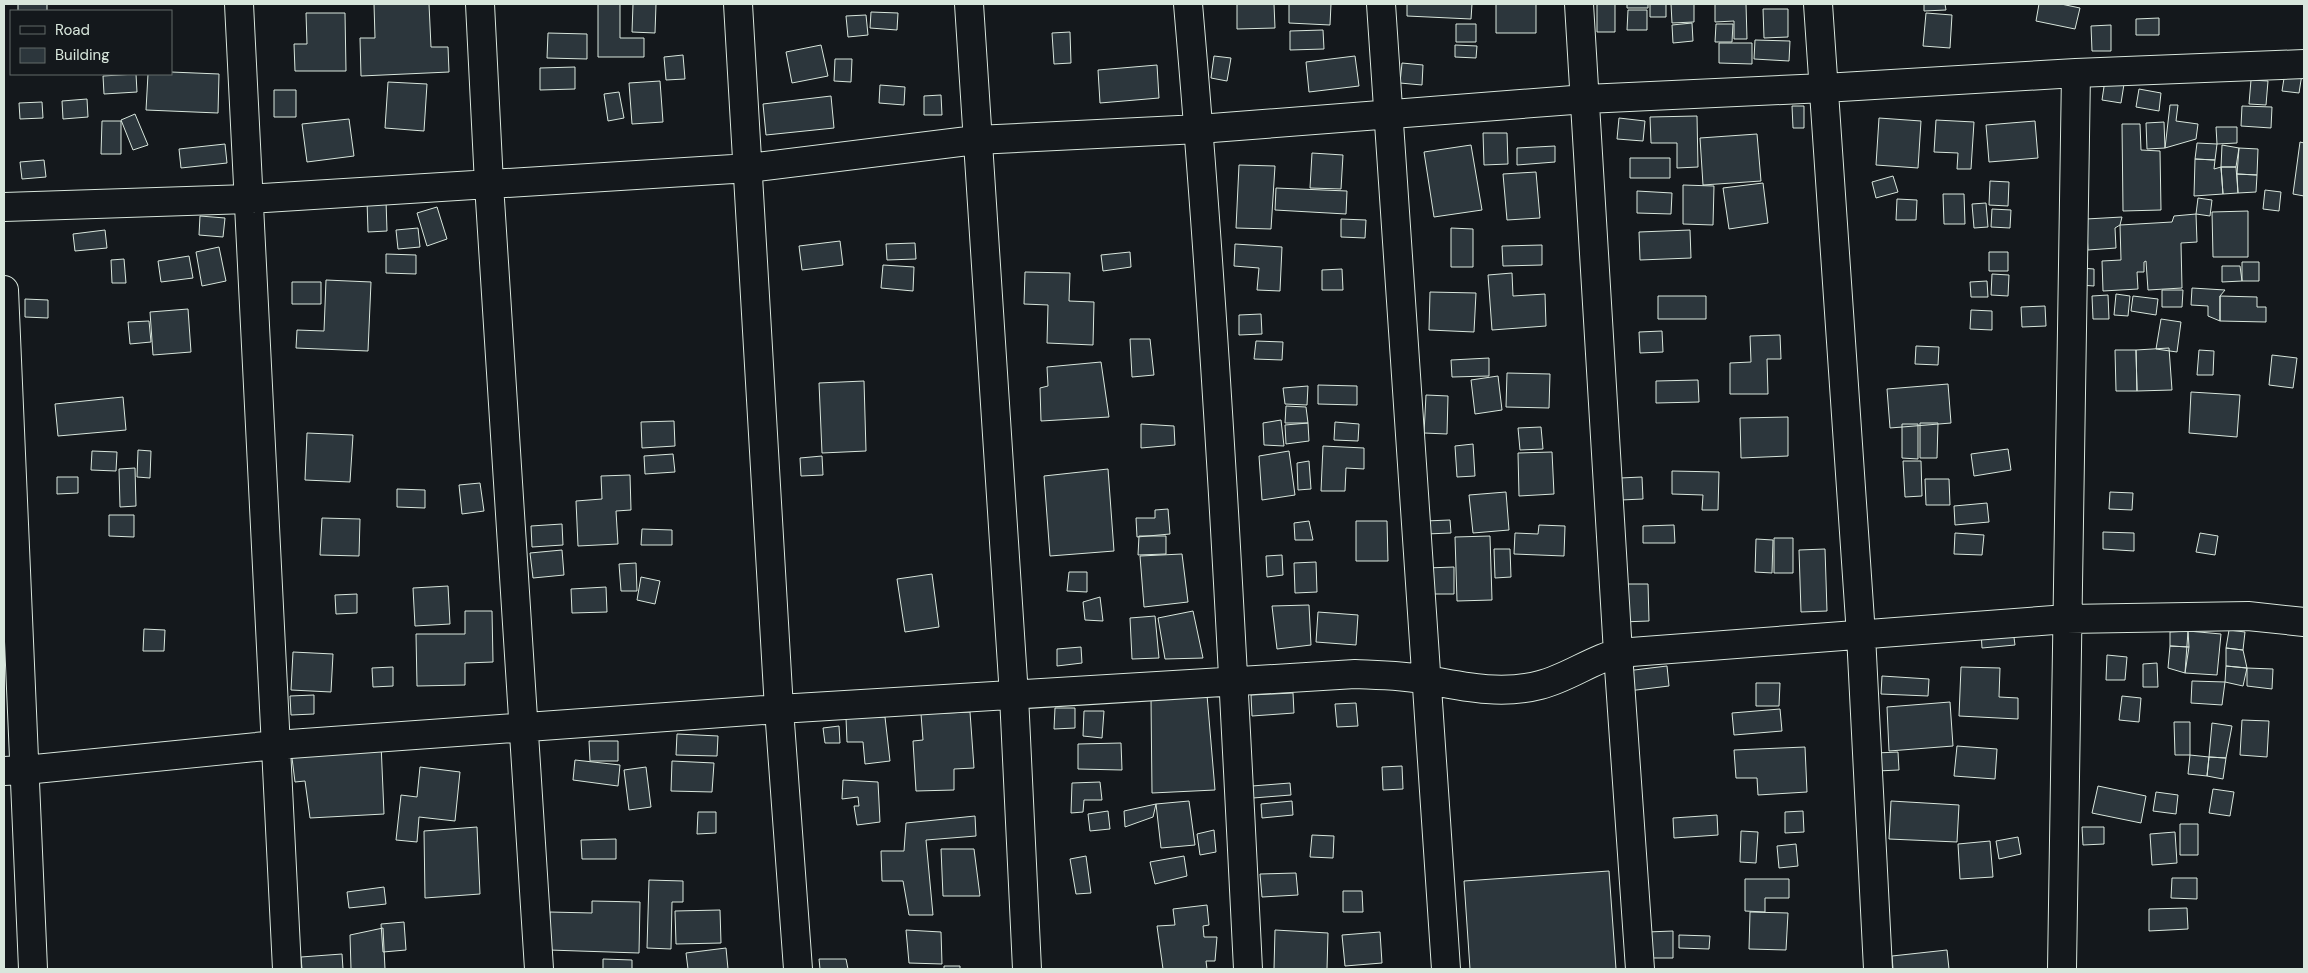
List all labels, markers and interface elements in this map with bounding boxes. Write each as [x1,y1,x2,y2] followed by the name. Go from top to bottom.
[10,10,172,75] legend
[55,20,90,40] text: Road
[55,45,110,65] text: Building

